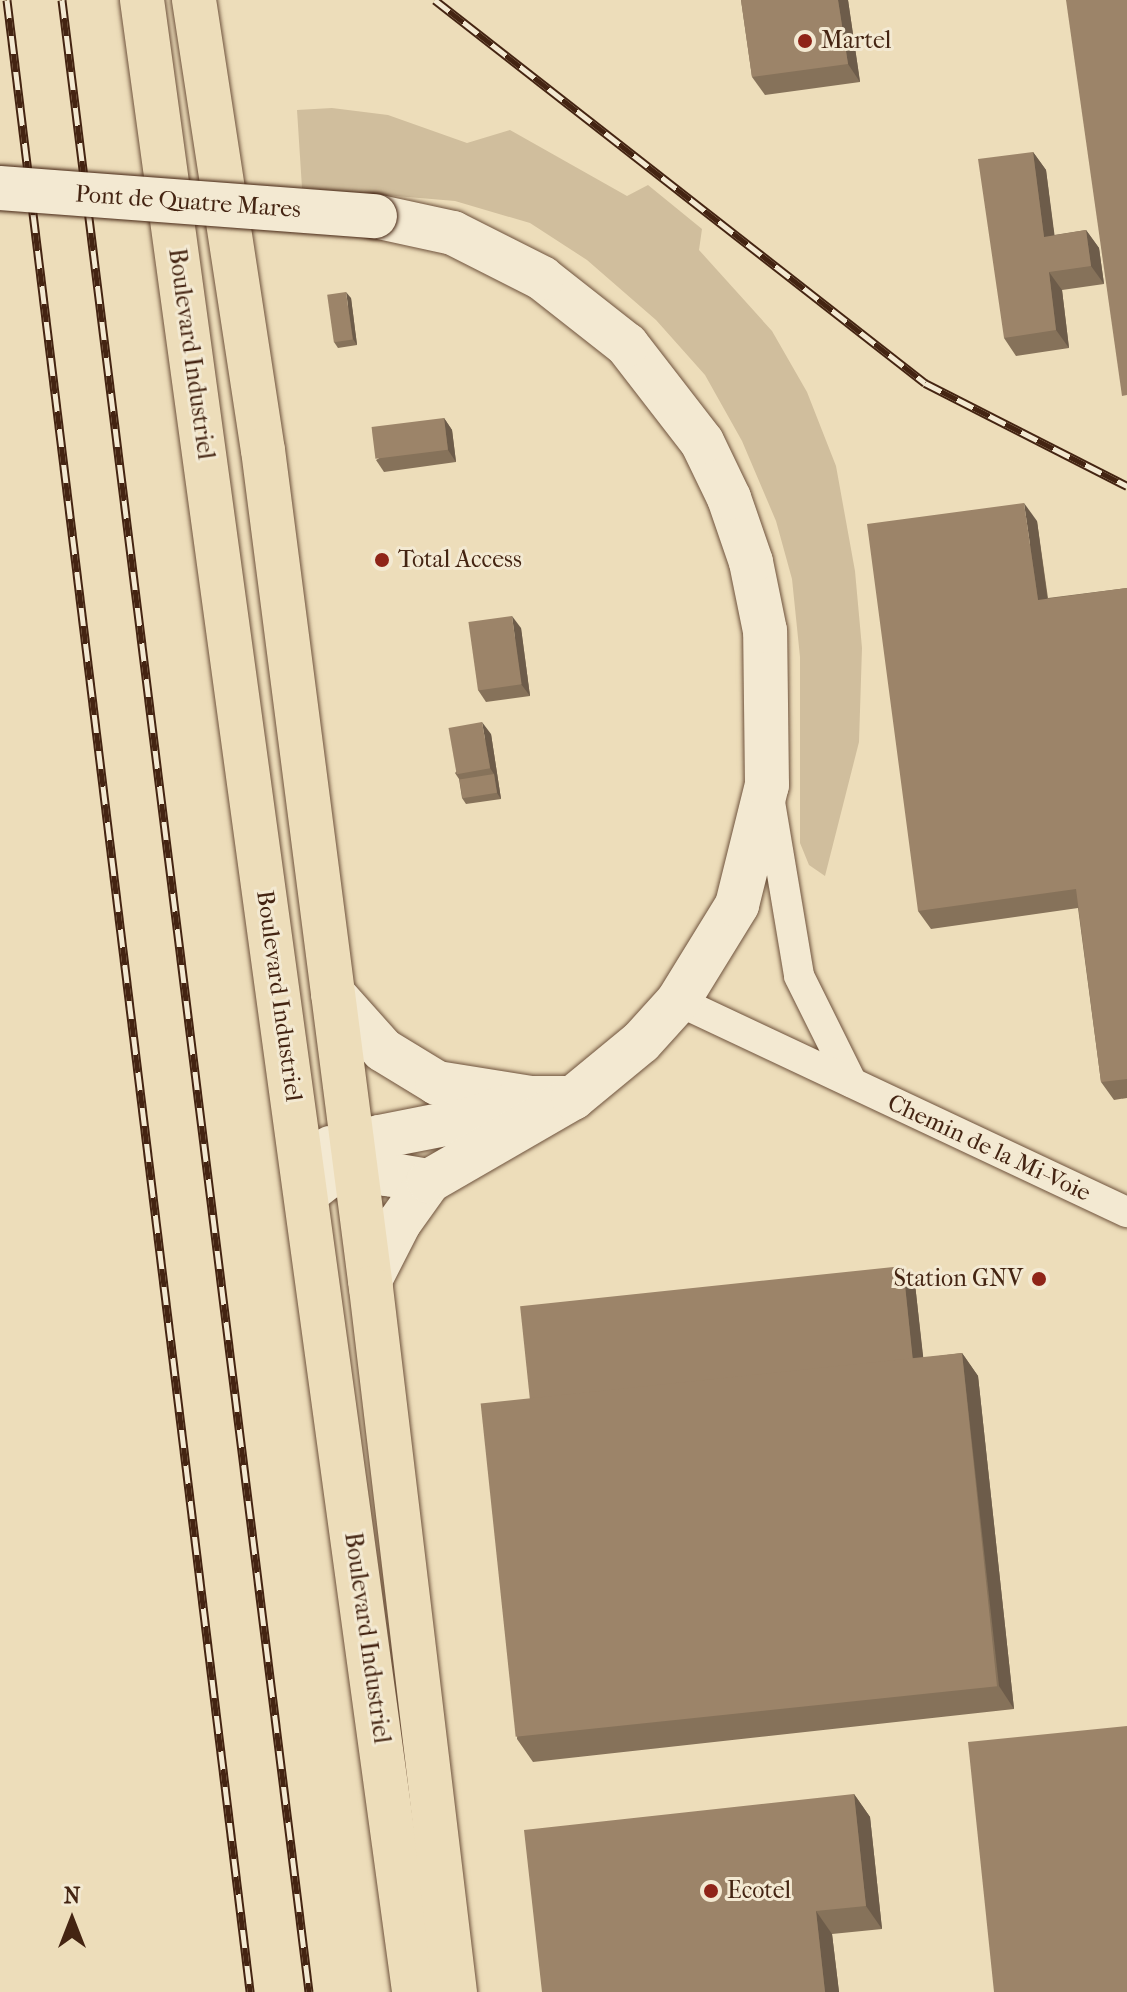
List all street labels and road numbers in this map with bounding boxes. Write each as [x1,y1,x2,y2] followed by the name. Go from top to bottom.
[74,180,302,224] street label: Pont de Quatre Mares
[162,247,220,461] street label: Boulevard Industriel
[250,889,308,1103] street label: Boulevard Industriel
[883,1088,1095,1208] street label: Chemin de la Mi-Voie
[338,1531,396,1745] street label: Boulevard Industriel

